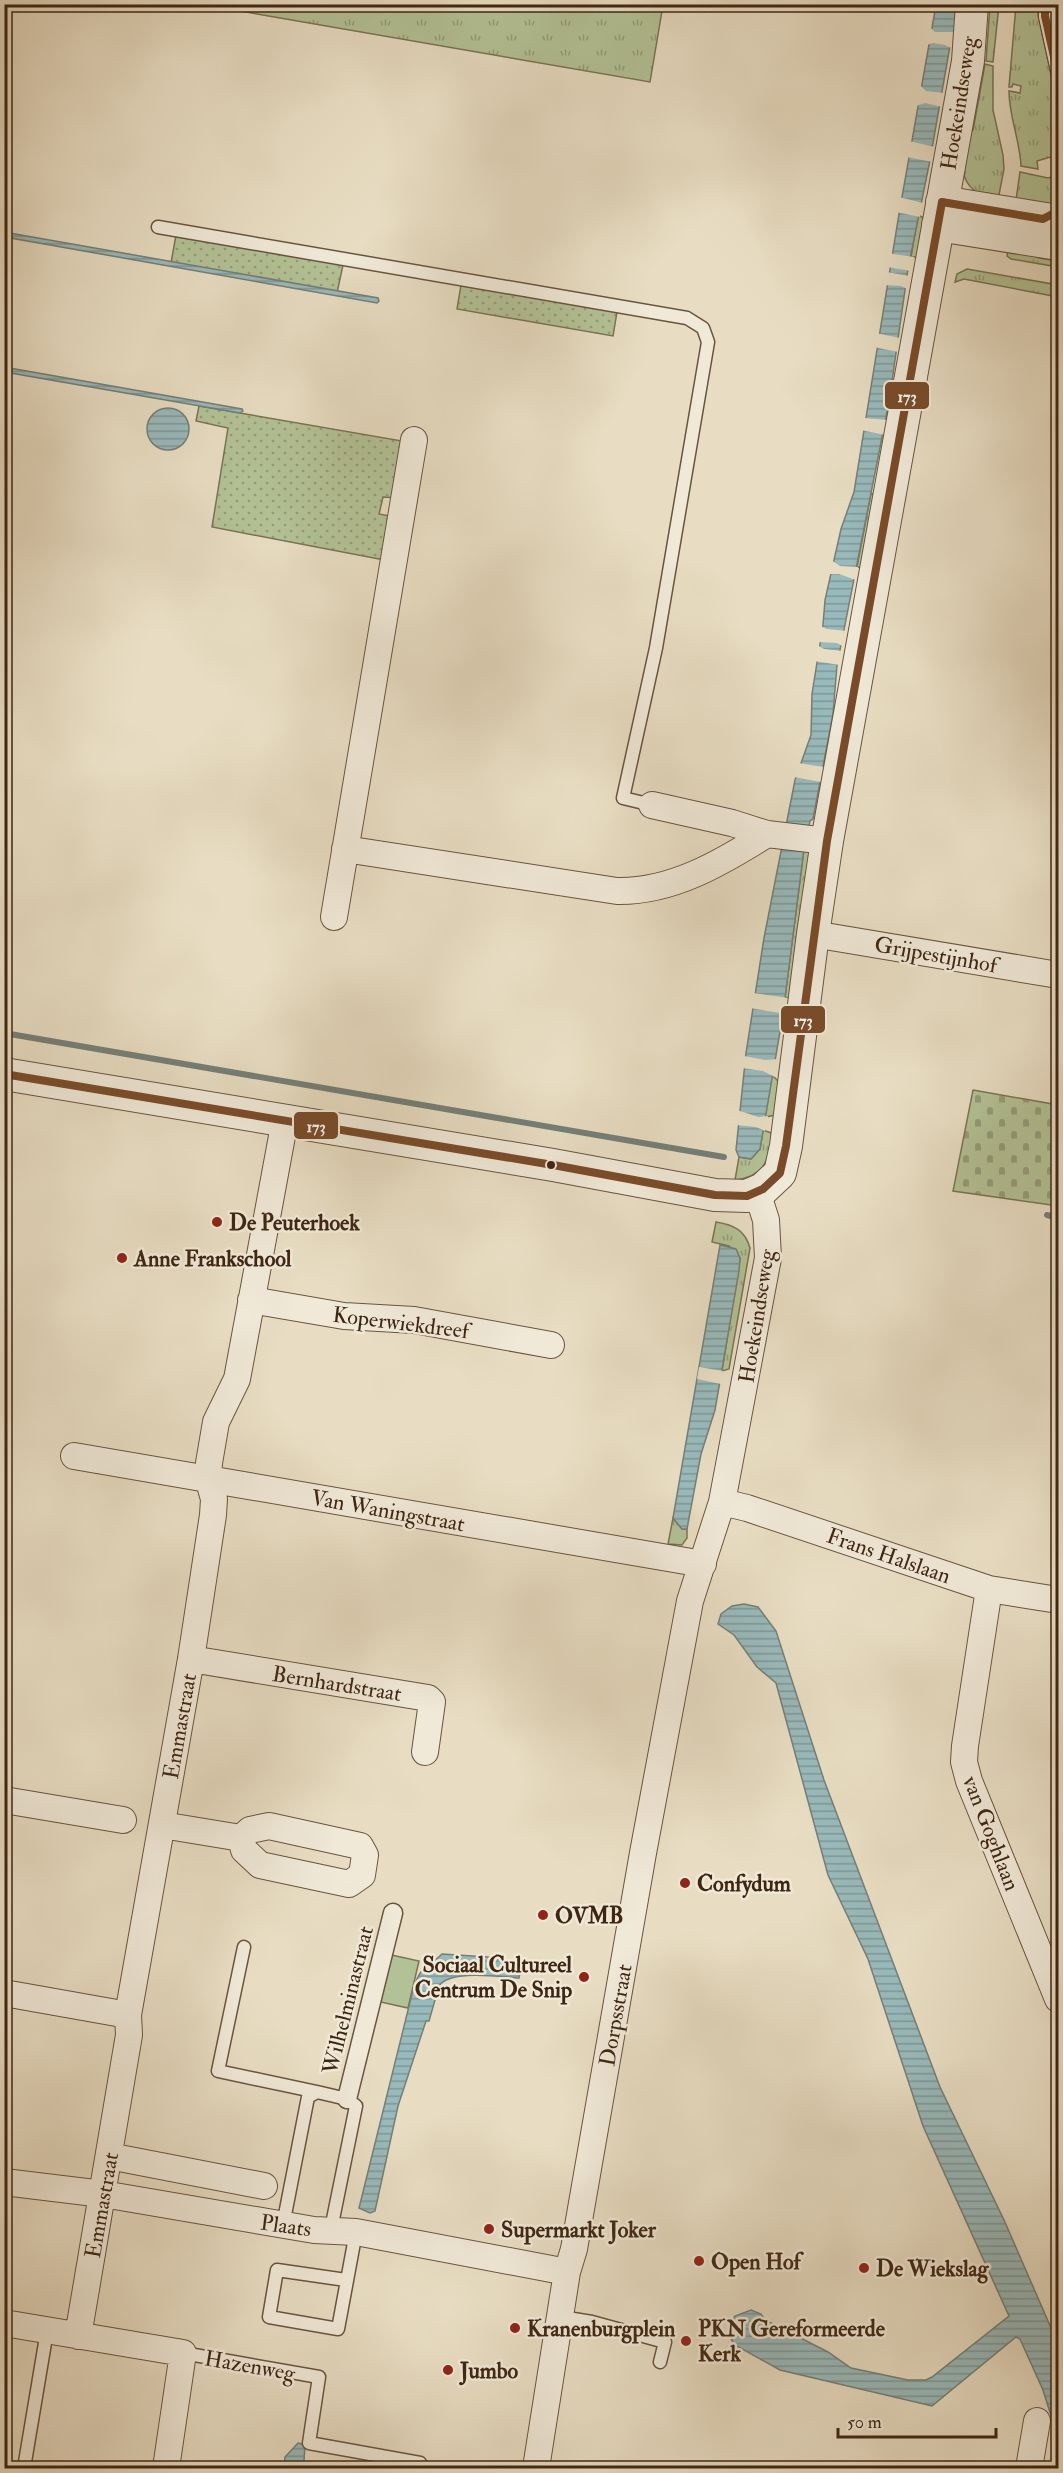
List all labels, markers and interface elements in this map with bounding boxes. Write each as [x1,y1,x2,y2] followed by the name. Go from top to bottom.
[935,33,984,172] street label: Hoekeindseweg
[884,381,930,410] line badge: 173
[897,387,917,407] text: 173
[872,930,1002,981] street label: Grijpestijnhof
[780,1005,826,1034] line badge: 173
[793,1011,813,1031] text: 173
[293,1111,339,1140] line badge: 173
[306,1117,326,1137] text: 173
[545,1159,557,1171] unlabelled marker
[229,1209,360,1237] place label: De Peuterhoek
[210,1215,224,1229] marker: De Peuterhoek
[133,1245,292,1273] place label: Anne Frankschool
[733,1246,782,1385] street label: Hoekeindseweg
[115,1251,129,1265] marker: Anne Frankschool
[331,1301,474,1347] street label: Koperwiekdreef
[309,1484,467,1538] street label: Van Waningstraat
[823,1522,954,1590] street label: Frans Halslaan
[270,1660,404,1708] street label: Bernhardstraat
[157,1671,203,1781] street label: Emmastraat
[956,1771,1026,1895] street label: van Goghlaan
[697,1870,792,1899] place label: Confydum
[678,1876,692,1890] marker: Confydum
[555,1902,623,1930] place label: OVMB
[536,1908,550,1922] marker: OVMB
[316,1923,380,2078] street label: Wilhelminastraat
[415,1951,572,2005] place label: Sociaal Cultureel Centrum De Snip
[593,1962,640,2069] street label: Dorpsstraat
[577,1970,591,1984] marker: Sociaal Cultureel Centrum De Snip
[79,2150,125,2260] street label: Emmastraat
[259,2209,313,2243] street label: Plaats
[501,2216,657,2245] place label: Supermarkt Joker
[482,2222,496,2236] marker: Supermarkt Joker
[711,2248,805,2277] place label: Open Hof
[692,2254,706,2268] marker: Open Hof
[876,2255,990,2284] place label: De Wiekslag
[857,2261,871,2275] marker: De Wiekslag
[527,2315,676,2344] place label: Kranenburgplein
[698,2315,886,2368] place label: PKN Gereformeerde Kerk
[508,2321,522,2335] marker: Kranenburgplein
[679,2334,693,2348] marker: PKN Gereformeerde Kerk
[202,2344,298,2388] street label: Hazenweg
[459,2357,519,2386] place label: Jumbo
[441,2363,455,2377] marker: Jumbo
[838,2401,996,2439] scale bar
[847,2411,882,2434] text: 50 m

